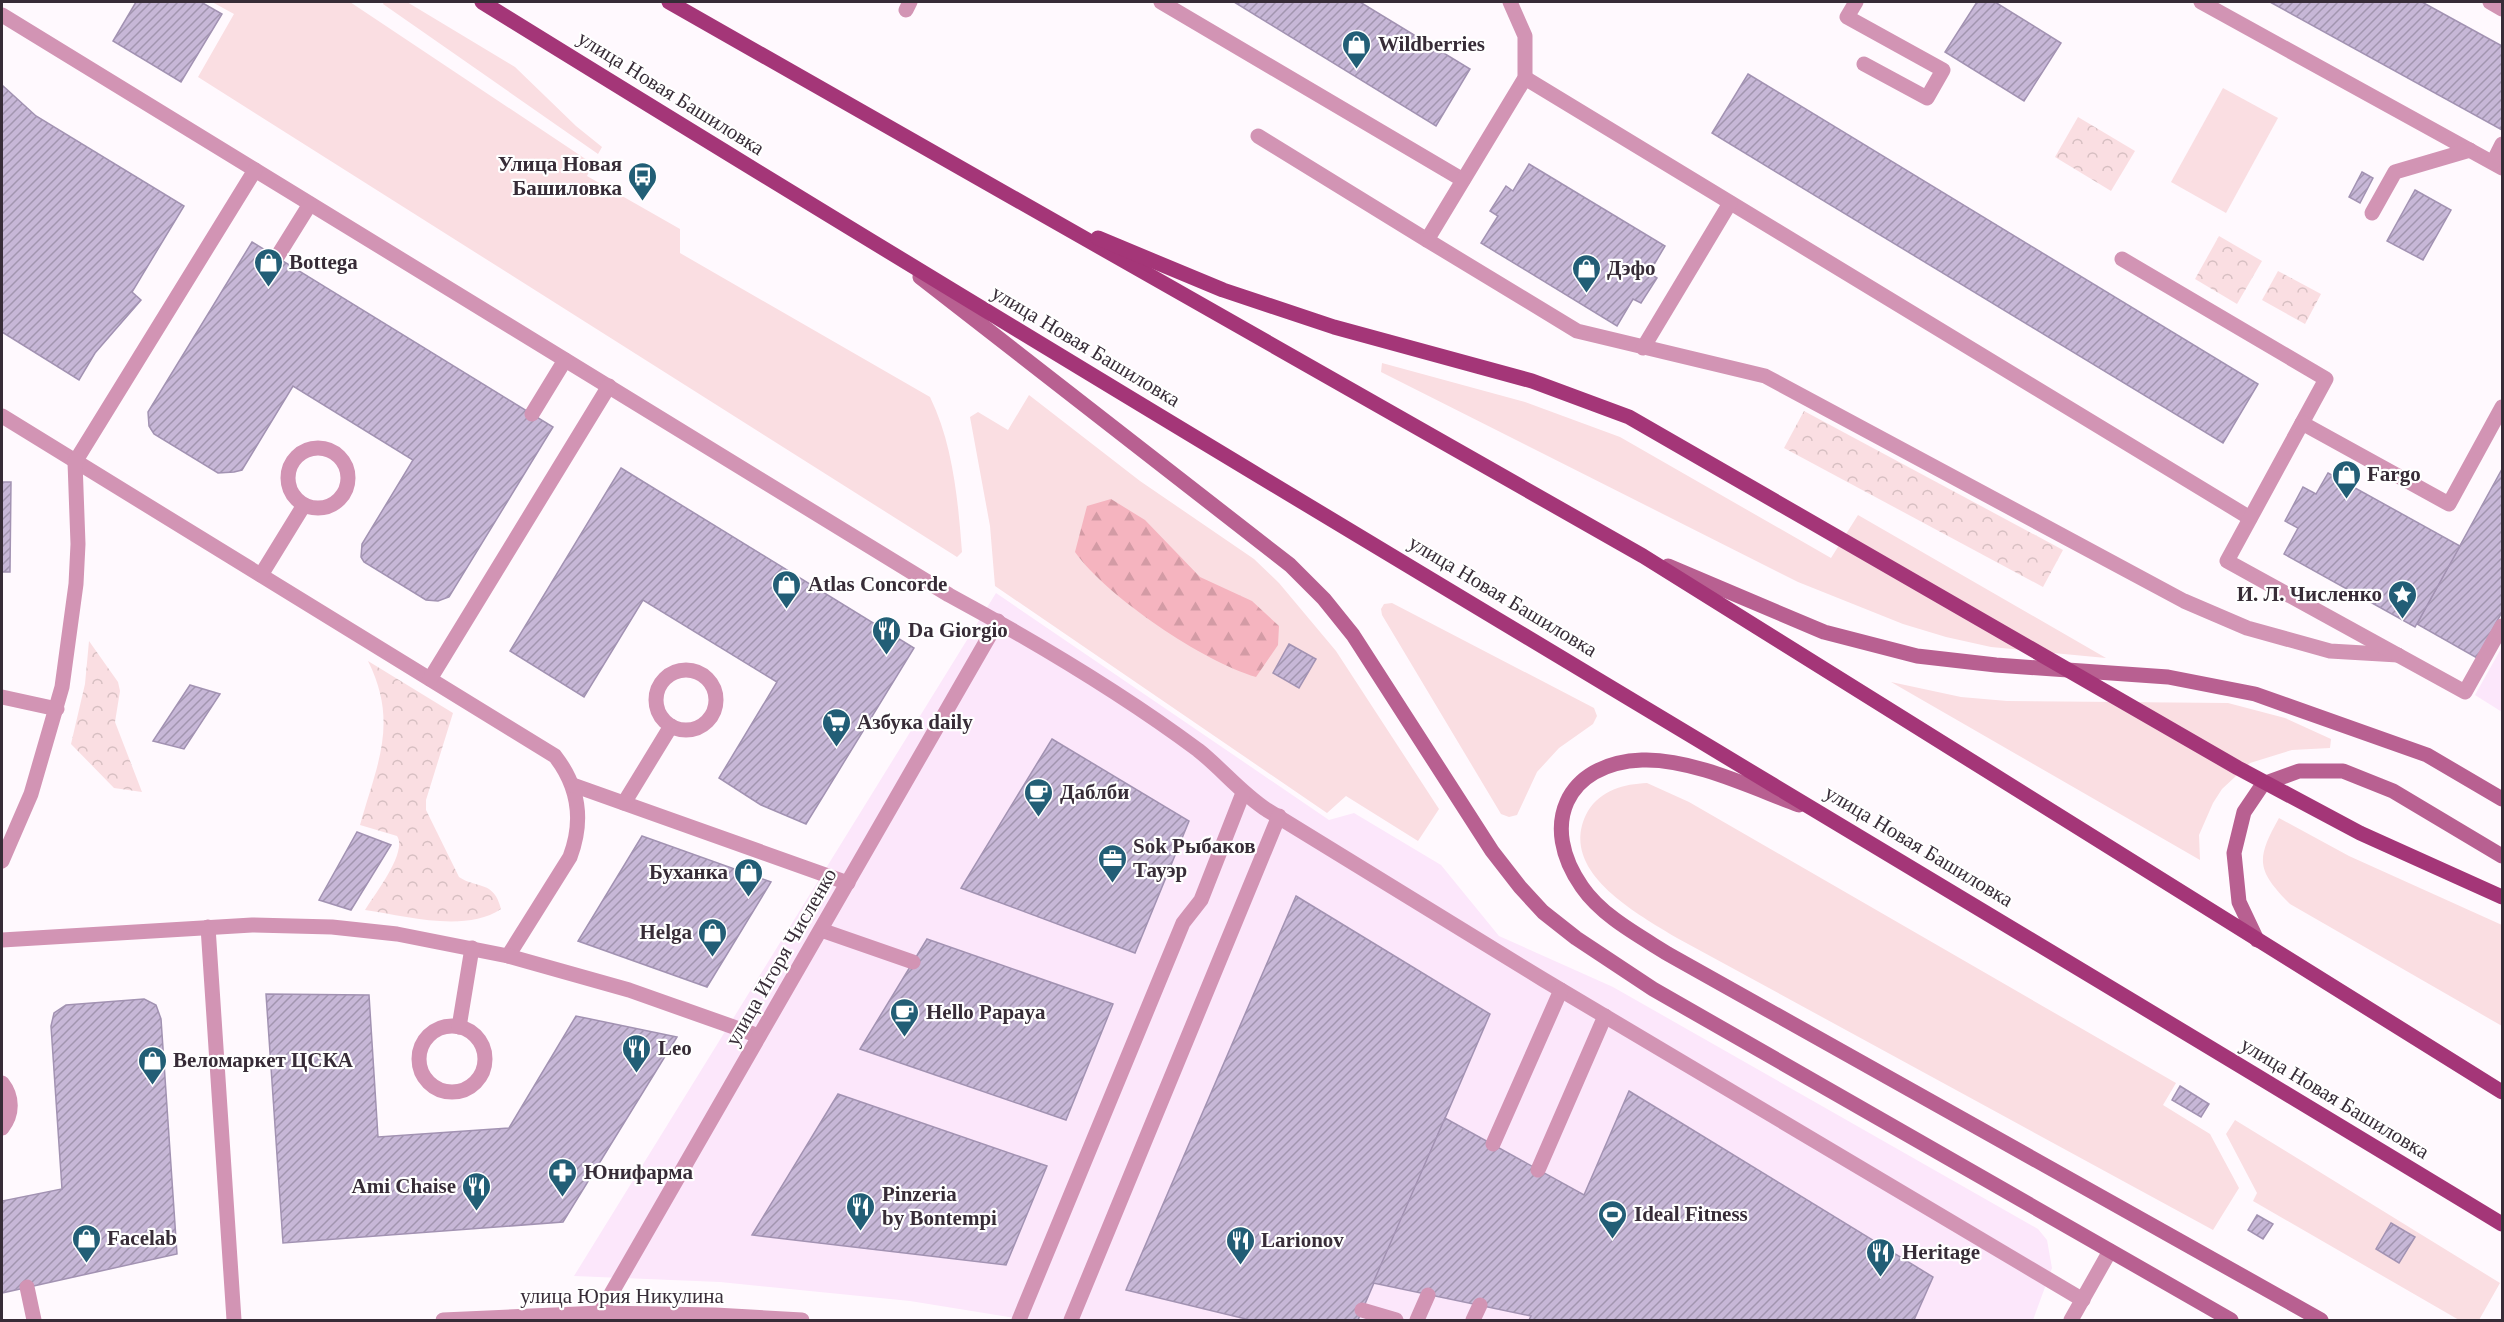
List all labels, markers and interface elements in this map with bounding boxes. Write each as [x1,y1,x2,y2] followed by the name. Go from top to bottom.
[573,26,769,161] street label: улица Новая Башиловка
[1341,28,1373,70] shop icon: Wildberries
[1378,32,1485,56] place label: Wildberries
[498,152,623,200] place label: Улица Новая Башиловка
[627,160,659,202] bus stop icon: Улица Новая Башиловка
[252,246,284,288] shop icon: Bottega
[289,250,358,274] place label: Bottega
[1570,252,1602,294] shop icon: Дэфо
[1607,256,1655,280] place label: Дэфо
[987,280,1185,412] street label: улица Новая Башиловка
[2330,458,2362,500] shop icon: Fargo
[2367,462,2421,486] place label: Fargo
[1404,530,1602,662] street label: улица Новая Башиловка
[771,568,803,610] shop icon: Atlas Concorde
[808,572,947,596] place label: Atlas Concorde
[2387,578,2419,620] place icon: И. Л. Численко
[2237,582,2382,606] place label: И. Л. Численко
[871,614,903,656] restaurant icon: Da Giorgio
[908,618,1008,642] place label: Da Giorgio
[820,706,852,748] supermarket icon: Азбука daily
[857,710,973,734] place label: Азбука daily
[1023,776,1055,818] cafe icon: Даблби
[1060,780,1129,804] place label: Даблби
[1820,780,2018,912] street label: улица Новая Башиловка
[1133,834,1255,882] place label: Sok Рыбаков Тауэр
[1096,842,1128,884] office icon: Sok Рыбаков Тауэр
[733,856,765,898] shop icon: Буханка
[649,860,728,884] place label: Буханка
[720,864,842,1050] street label: улица Игоря Численко
[697,916,729,958] shop icon: Helga
[640,920,692,944] place label: Helga
[889,996,921,1038] cafe icon: Hello Papaya
[926,1000,1046,1024] place label: Hello Papaya
[621,1032,653,1074] restaurant icon: Leo
[2236,1032,2434,1164] street label: улица Новая Башиловка
[658,1036,692,1060] place label: Leo
[136,1044,168,1086] shop icon: Веломаркет ЦСКА
[173,1048,354,1072] place label: Веломаркет ЦСКА
[547,1156,579,1198] pharmacy icon: Юнифарма
[584,1160,693,1184] place label: Юнифарма
[461,1170,493,1212] restaurant icon: Ami Chaise
[352,1174,456,1198] place label: Ami Chaise
[882,1182,997,1230] place label: Pinzeria by Bontempi
[845,1190,877,1232] restaurant icon: Pinzeria by Bontempi
[1597,1198,1629,1240] sports icon: Ideal Fitness
[1634,1202,1748,1226] place label: Ideal Fitness
[70,1222,102,1264] shop icon: Facelab
[1224,1224,1256,1266] restaurant icon: Larionov
[107,1226,177,1250] place label: Facelab
[1261,1228,1344,1252] place label: Larionov
[1865,1236,1897,1278] restaurant icon: Heritage
[1902,1240,1980,1264] place label: Heritage
[520,1284,724,1308] street label: улица Юрия Никулина

